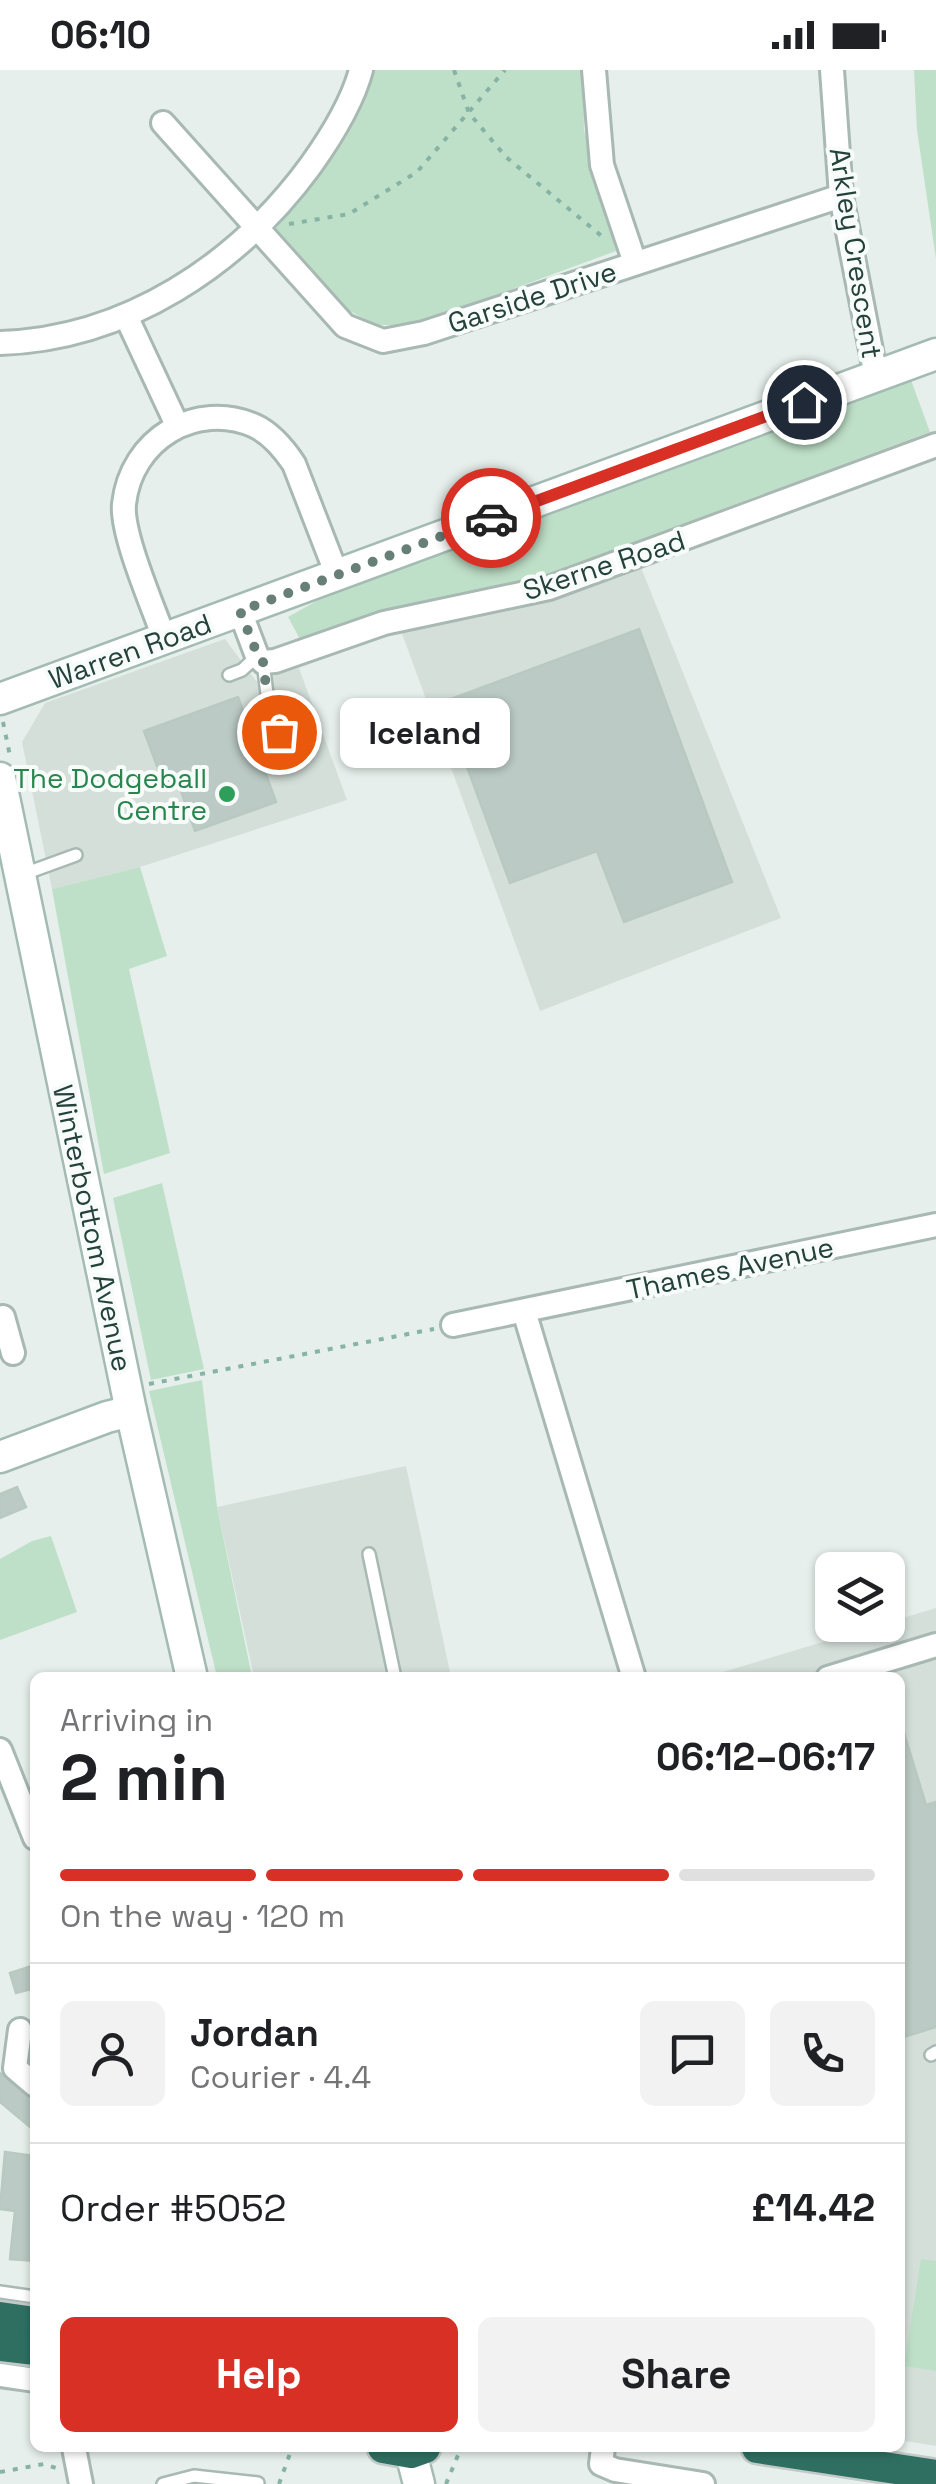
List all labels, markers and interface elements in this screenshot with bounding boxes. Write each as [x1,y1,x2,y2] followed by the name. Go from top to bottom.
[50,11,151,59] text: 06:10
[822,145,890,361] street label: Arkley Crescent
[443,253,621,341] street label: Garside Drive
[762,360,847,445] pin
[777,375,832,430] icon: home
[441,468,541,568] courier
[464,491,519,546] icon: car
[518,522,690,608] street label: Skerne Road
[44,605,216,697] street label: Warren Road
[237,690,322,775] pin
[339,697,509,767] callout: Iceland
[252,705,307,760] icon: bag
[369,713,481,753] text: Iceland
[13,760,207,828] place label: The Dodgeball Centre
[216,783,238,805] marker: The Dodgeball Centre
[45,1081,141,1375] street label: Winterbottom Avenue
[623,1228,837,1308] street label: Thames Avenue
[815,1552,905,1642] map controls
[815,1552,905,1642] button: layers
[60,1700,213,1740] text: Arriving in
[656,1733,875,1781] text: 06:12–06:17
[60,1736,228,1819] text: 2 min
[60,1896,345,1936] text: On the way · 120 m
[60,2001,165,2106] button: person
[640,2001,745,2106] button: chat
[770,2001,875,2106] button: phone
[190,2009,319,2057] text: Jordan
[190,2057,371,2097] text: Courier · 4.4
[60,2184,286,2232] text: Order #5052
[751,2184,875,2232] text: £14.42
[60,2317,458,2432] button: Help
[478,2317,875,2432] button: Share

